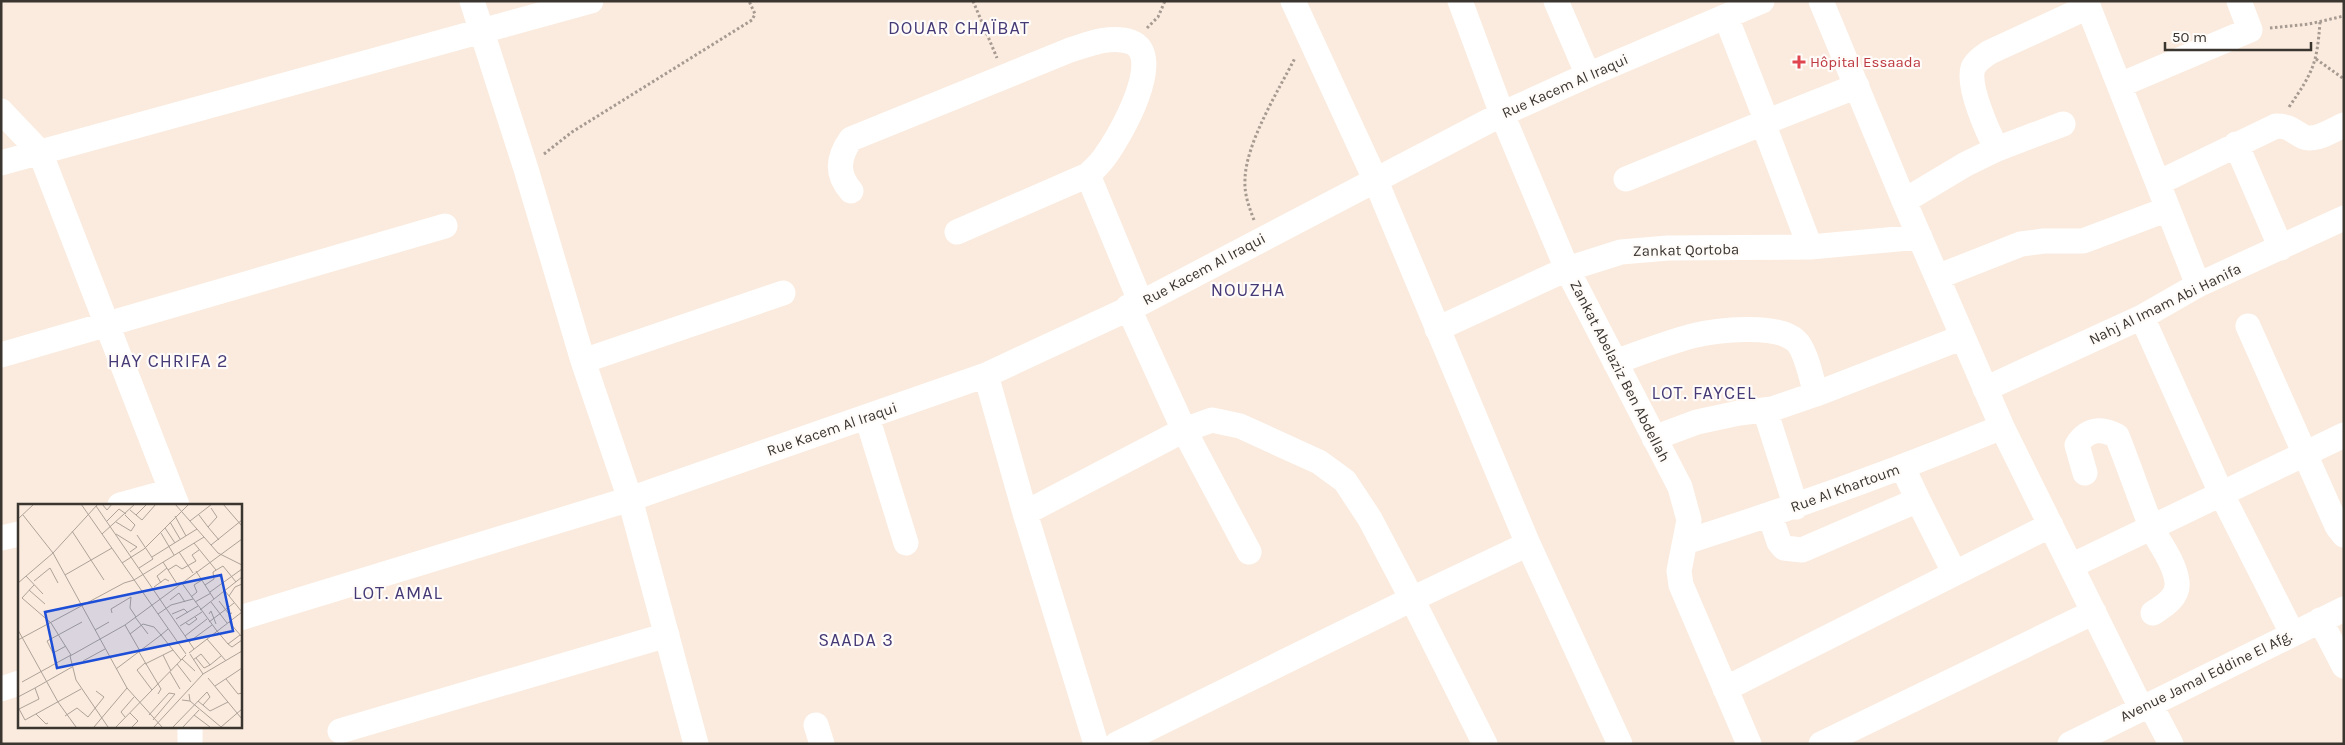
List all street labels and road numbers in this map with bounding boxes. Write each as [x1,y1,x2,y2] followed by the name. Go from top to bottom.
[1499,50,1631,122] street label: Rue Kacem Al Iraqui
[1139,229,1269,309] street label: Rue Kacem Al Iraqui
[1633,240,1739,260] street label: Zankat Qortoba
[2086,259,2244,349] street label: Nahj Al Imam Abi Hanifa
[1566,277,1674,465] street label: Zankat Abelaziz Ben Abdellah
[765,398,899,460] street label: Rue Kacem Al Iraqui
[1788,460,1902,516] street label: Rue Al Khartoum
[2117,626,2295,725] street label: Avenue Jamal Eddine El Afg.

